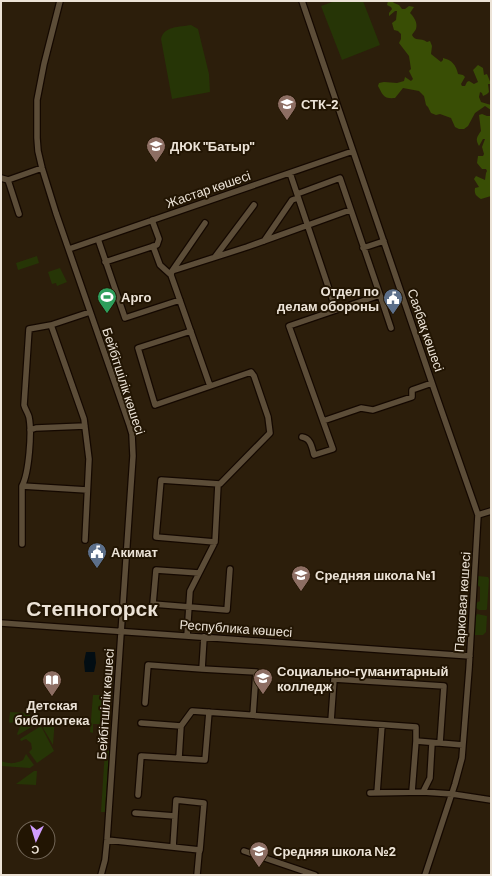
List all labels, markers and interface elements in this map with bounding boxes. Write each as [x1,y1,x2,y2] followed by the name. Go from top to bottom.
[276,93,298,121] school or university icon: СТК-2
[301,96,339,112] place label: СТК-2
[145,135,167,163] school or university icon: ДЮК "Батыр"
[170,138,255,154] place label: ДЮК "Батыр"
[163,167,253,211] street label: Жастар көшесі
[277,283,379,314] place label: Отдел по делам обороны
[96,286,118,314] sports icon: Арго
[382,287,404,315] public building icon: Отдел по делам обороны
[404,287,448,374] street label: Саябақ көшесі
[121,289,152,305] place label: Арго
[99,326,149,437] street label: Бейбітшілік көшесі
[86,541,108,569] public building icon: Акимат
[111,544,158,560] place label: Акимат
[451,551,473,653] street label: Парковая көшесі
[290,564,312,592] school or university icon: Средняя школа №1
[315,567,435,583] place label: Средняя школа №1
[26,595,158,620] district label: Степногорск
[179,616,293,640] street label: Республика көшесі
[93,648,117,760] street label: Бейбітшілік көшесі
[277,663,448,694] place label: Социально-гуманитарный колледж
[252,667,274,695] school or university icon: Социально-гуманитарный колледж
[41,669,63,697] library icon: Детская библиотека
[15,697,90,728] place label: Детская библиотека
[16,820,56,860] north arrow
[248,840,270,868] school or university icon: Средняя школа №2
[273,843,396,859] place label: Средняя школа №2
[31,844,40,857] text: С

